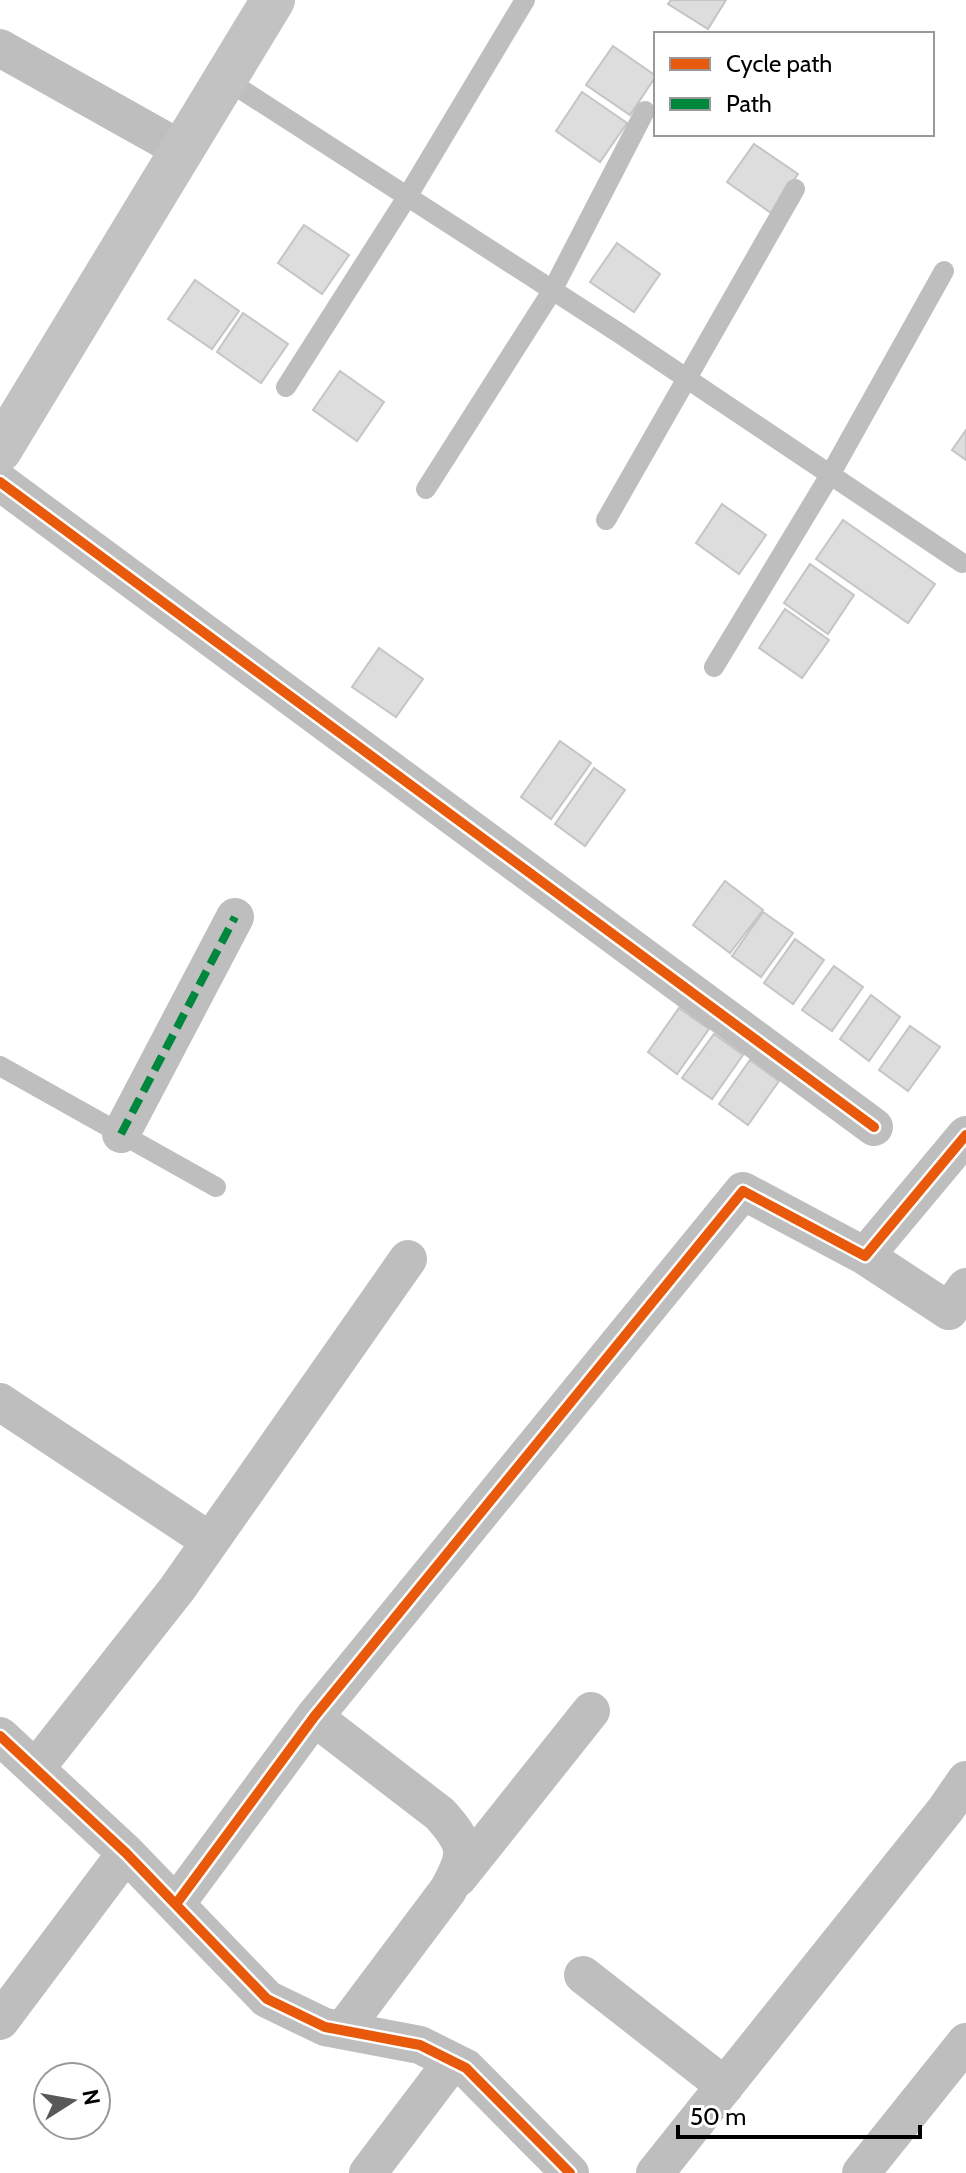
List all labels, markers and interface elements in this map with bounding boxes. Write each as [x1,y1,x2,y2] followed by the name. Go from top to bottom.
[654,32,934,136] legend
[726,49,832,78] text: Cycle path
[726,89,772,118] text: Path
[32,2061,112,2141] north arrow
[76,2087,106,2107] text: N
[678,2089,920,2139] scale bar
[690,2102,746,2131] text: 50 m

